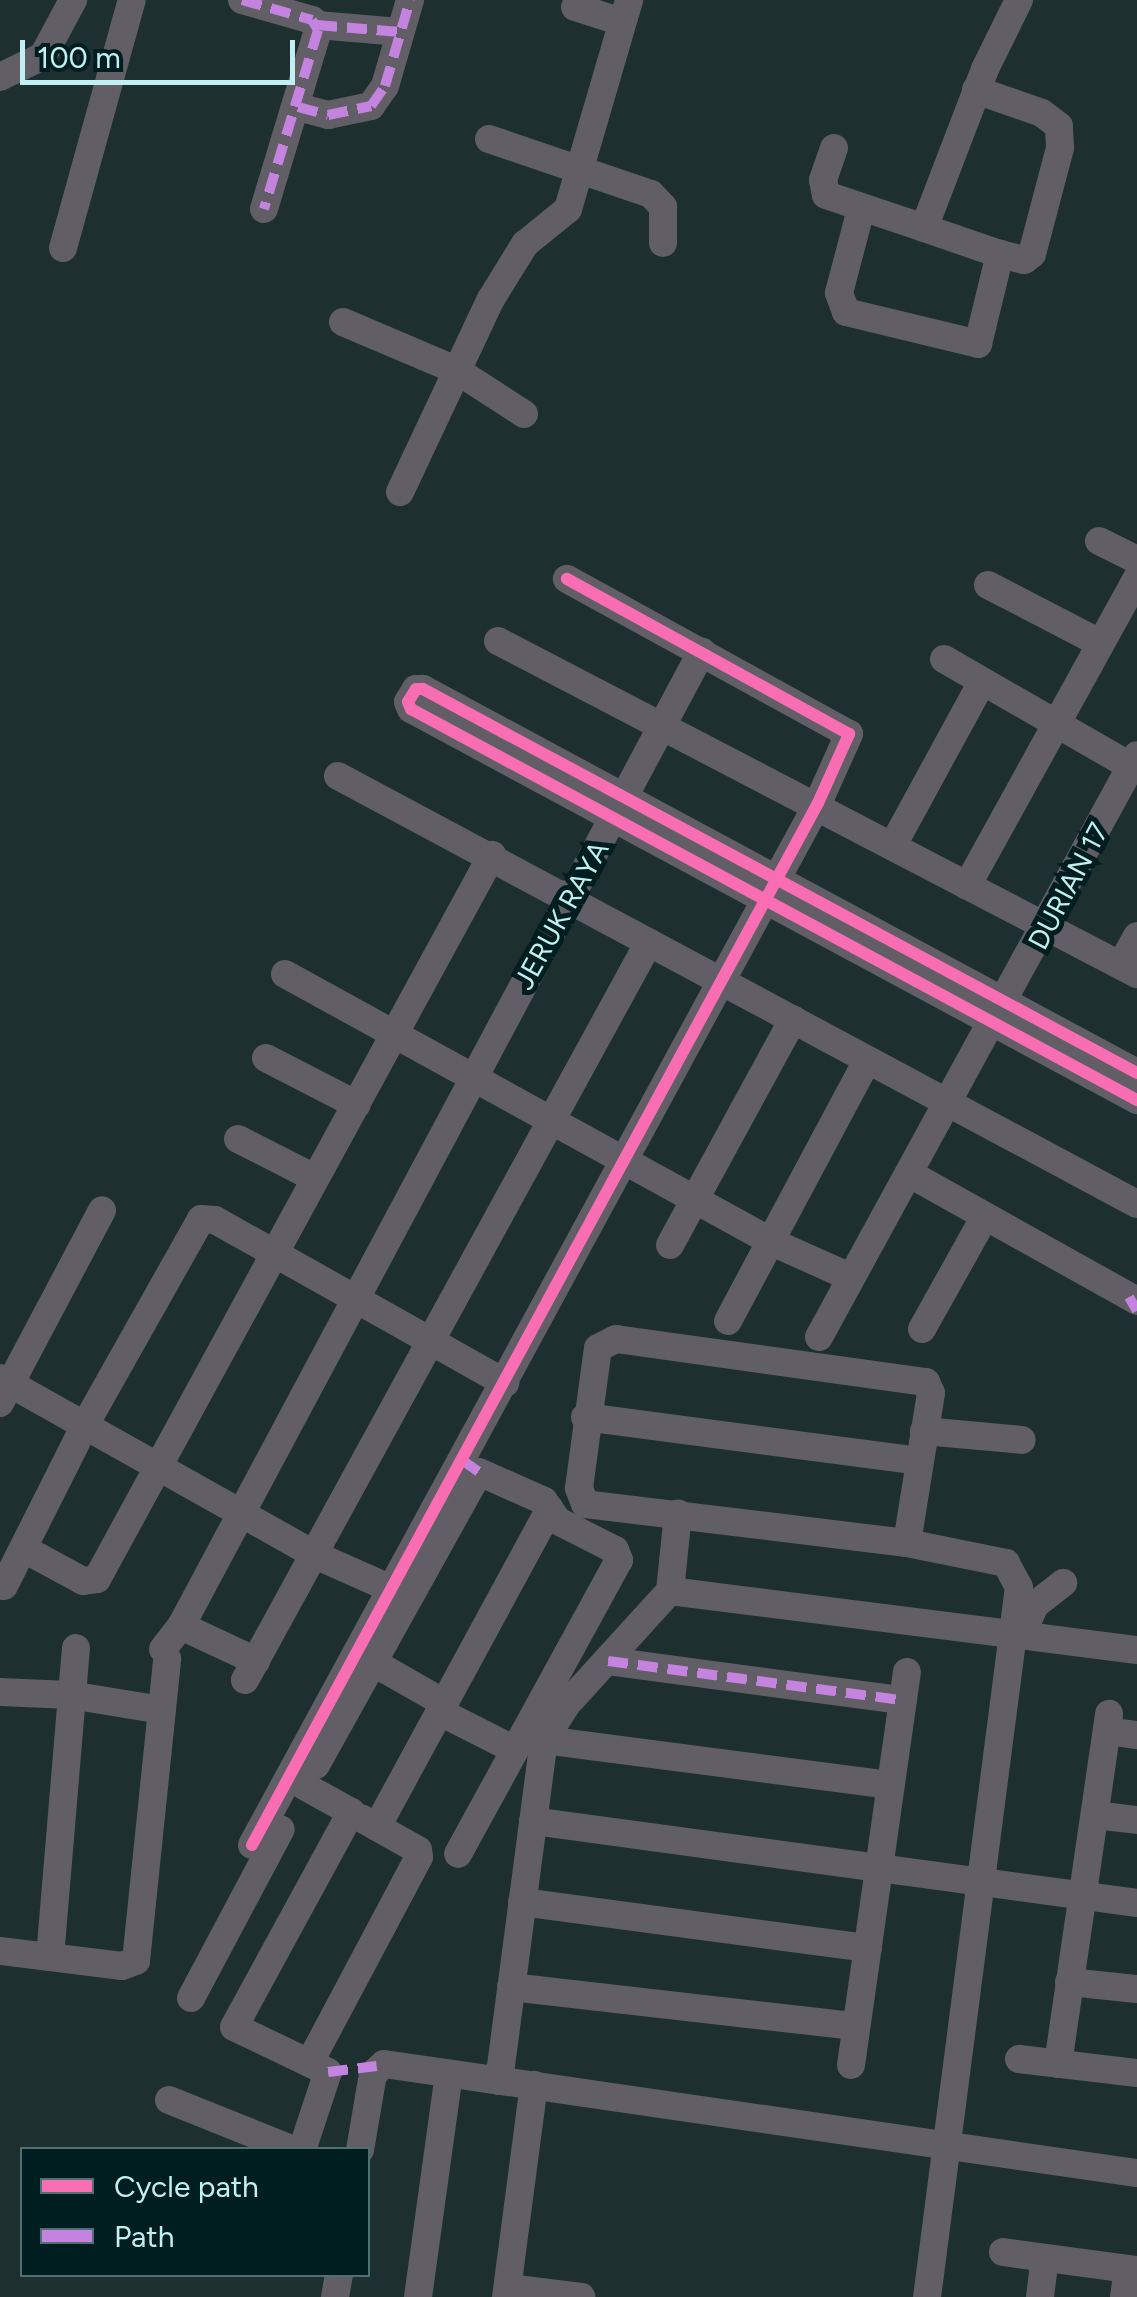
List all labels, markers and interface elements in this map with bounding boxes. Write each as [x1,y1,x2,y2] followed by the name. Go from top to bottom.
[25,20,300,82] scale bar
[37,39,121,76] text: 100 m
[1021,817,1115,955] street label: DURIAN 17
[506,835,616,995] street label: JERUK RAYA
[20,2147,370,2277] legend
[114,2168,259,2205] text: Cycle path
[114,2218,174,2255] text: Path

